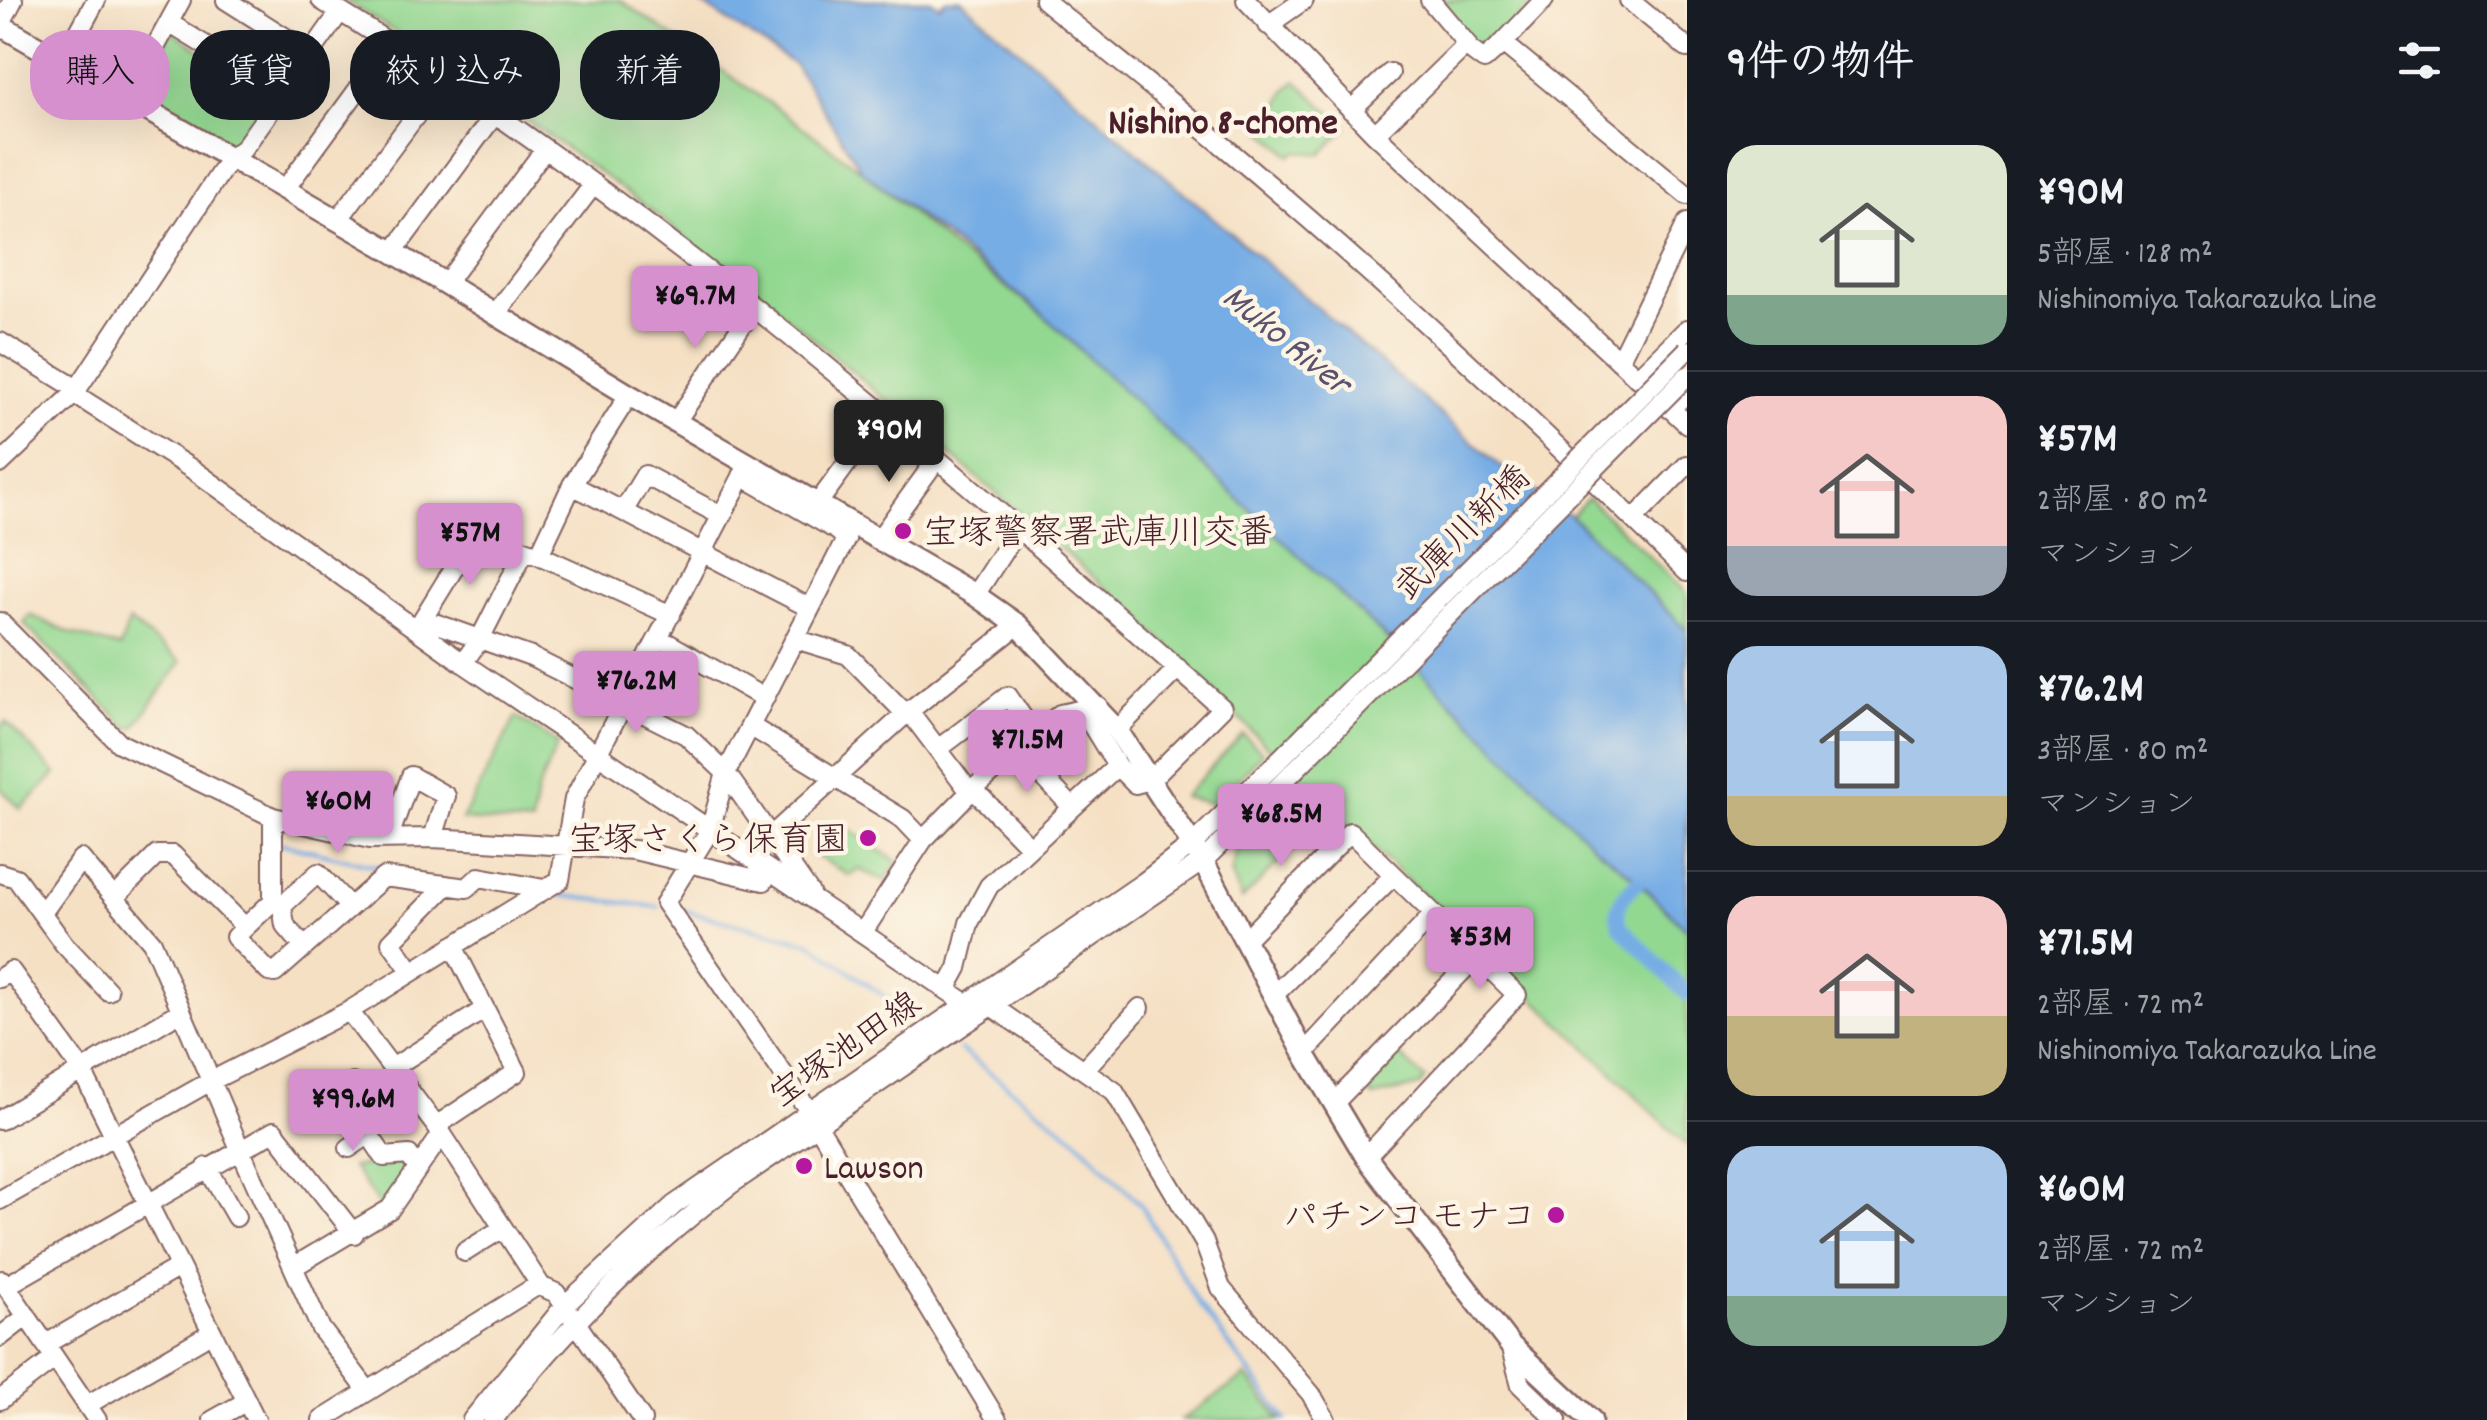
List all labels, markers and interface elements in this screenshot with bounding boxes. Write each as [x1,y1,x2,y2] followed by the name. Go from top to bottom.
[30,30,170,120] chip: 購入
[190,30,330,120] chip: 賃貸
[350,30,560,120] chip: 絞り込み
[580,30,720,120] chip: 新着
[2392,33,2447,88] icon: filters
[1727,36,1914,96] text: 9件の物件
[1108,98,1338,153] district label: Nishino 8-chome
[2037,165,2124,225] text: ¥90M
[1807,185,1927,305] icon: home
[2037,233,2213,279] text: 5部屋 · 128 m²
[614,266,776,351] pin: ¥69.7M
[1208,273,1364,414] water label: Muko River
[654,275,736,321] text: ¥69.7M
[2037,279,2377,325] text: Nishinomiya Takarazuka Line
[830,400,948,485] pin: ¥90M
[856,409,922,455] text: ¥90M
[2037,412,2117,472] text: ¥57M
[1807,436,1927,556] icon: home
[1385,456,1544,615] street label: 武庫川新橋
[2037,480,2208,526] text: 2部屋 · 80 m²
[411,503,529,588] pin: ¥57M
[923,511,1273,561] place label: 宝塚警察署武庫川交番
[439,512,501,558] text: ¥57M
[892,520,914,542] marker: 宝塚警察署武庫川交番
[2037,534,2196,580] text: マンション
[555,651,717,736] pin: ¥76.2M
[595,660,677,706] text: ¥76.2M
[2037,662,2144,722] text: ¥76.2M
[1807,686,1927,806] icon: home
[946,710,1108,795] pin: ¥71.5M
[990,719,1064,765] text: ¥71.5M
[2037,730,2208,776] text: 3部屋 · 80 m²
[279,771,397,856] pin: ¥60M
[304,780,372,826] text: ¥60M
[1200,784,1362,869] pin: ¥68.5M
[2037,784,2196,830] text: マンション
[1240,793,1322,839] text: ¥68.5M
[568,818,848,868] place label: 宝塚さくら保育園
[857,827,879,849] marker: 宝塚さくら保育園
[1421,907,1539,992] pin: ¥53M
[1448,916,1512,962] text: ¥53M
[2037,916,2134,976] text: ¥71.5M
[1807,936,1927,1056] icon: home
[761,981,933,1123] street label: 宝塚池田線
[2037,984,2204,1030] text: 2部屋 · 72 m²
[2037,1030,2377,1076] text: Nishinomiya Takarazuka Line
[272,1069,434,1154] pin: ¥99.6M
[311,1078,395,1124] text: ¥99.6M
[824,1146,924,1196] place label: Lawson
[793,1155,815,1177] marker: Lawson
[2037,1162,2125,1222] text: ¥60M
[1807,1186,1927,1306] icon: home
[1283,1195,1536,1245] place label: パチンコ モナコ
[1545,1204,1567,1226] marker: パチンコ モナコ
[2037,1230,2204,1276] text: 2部屋 · 72 m²
[2037,1284,2196,1330] text: マンション

